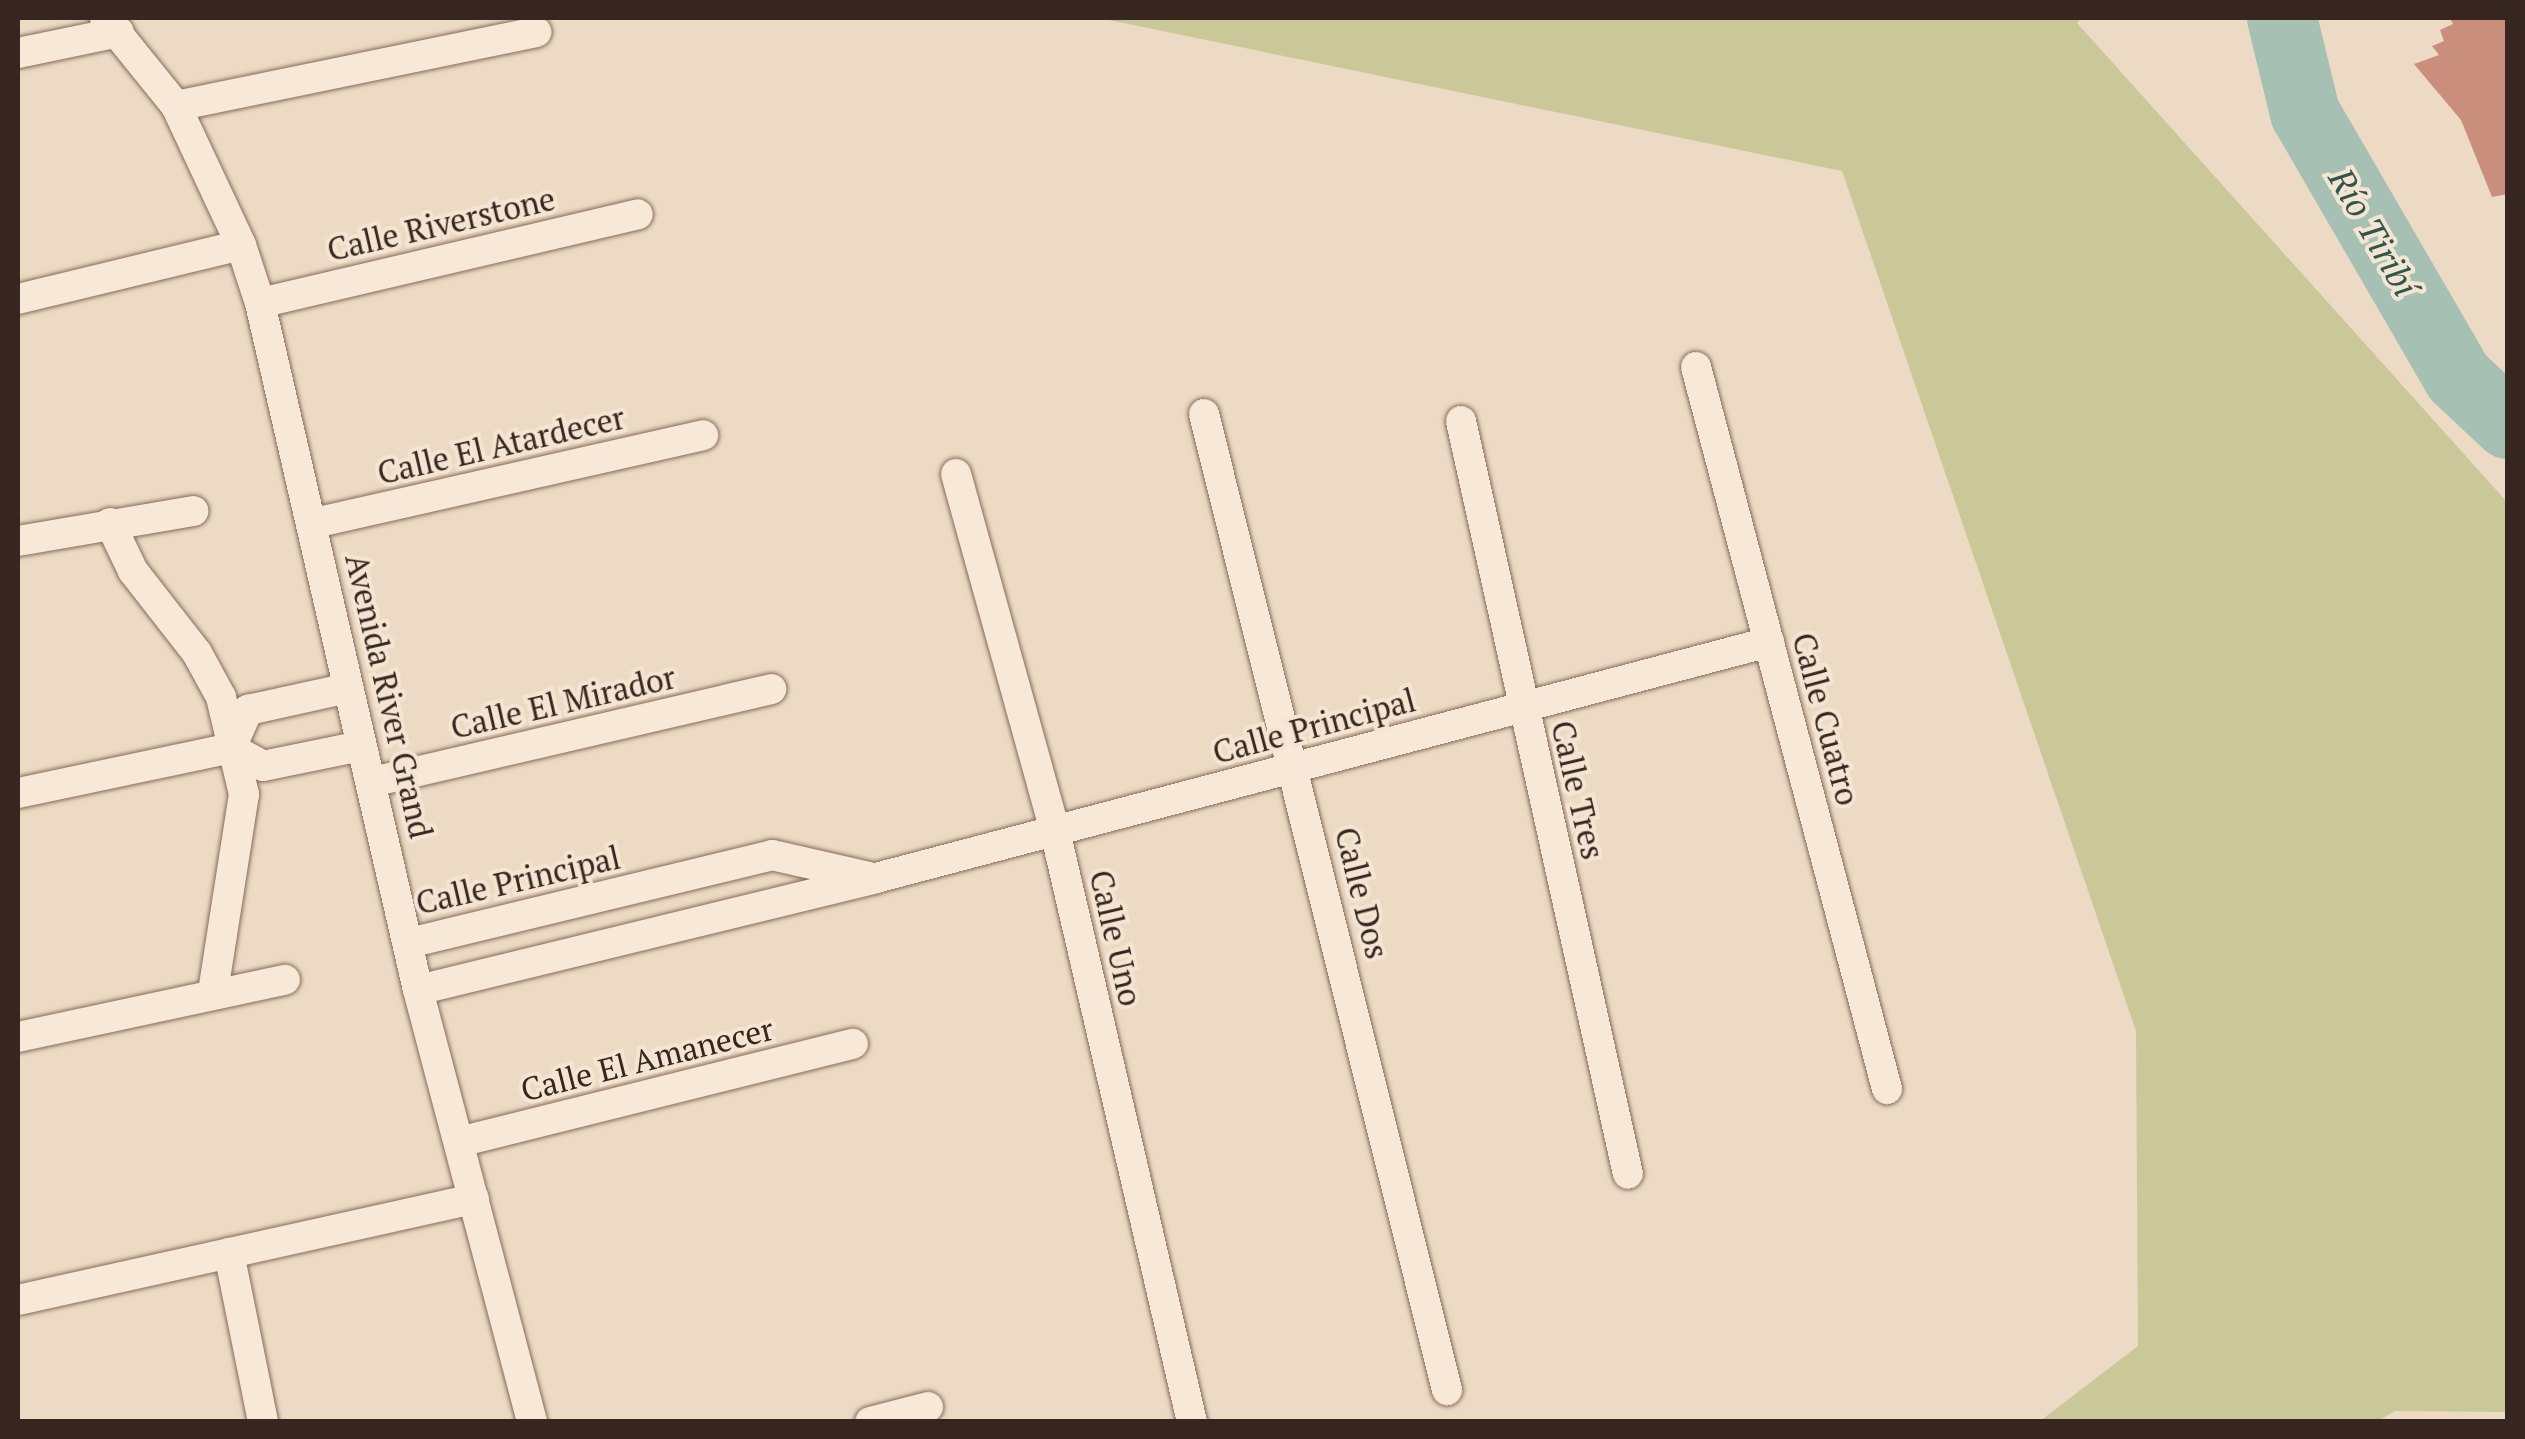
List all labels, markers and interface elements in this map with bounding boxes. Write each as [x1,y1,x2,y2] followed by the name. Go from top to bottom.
[2321,160,2427,304] water label: Río Tiribí
[323,179,559,269] street label: Calle Riverstone
[373,398,629,492] street label: Calle El Atardecer
[338,550,440,842] street label: Avenida River Grand
[1785,629,1867,809] street label: Calle Cuatro
[447,657,679,747] street label: Calle El Mirador
[1208,680,1420,772] street label: Calle Principal
[1543,717,1613,863] street label: Calle Tres
[1327,823,1397,963] street label: Calle Dos
[412,838,624,922] street label: Calle Principal
[1082,866,1150,1010] street label: Calle Uno
[517,1009,777,1109] street label: Calle El Amanecer

